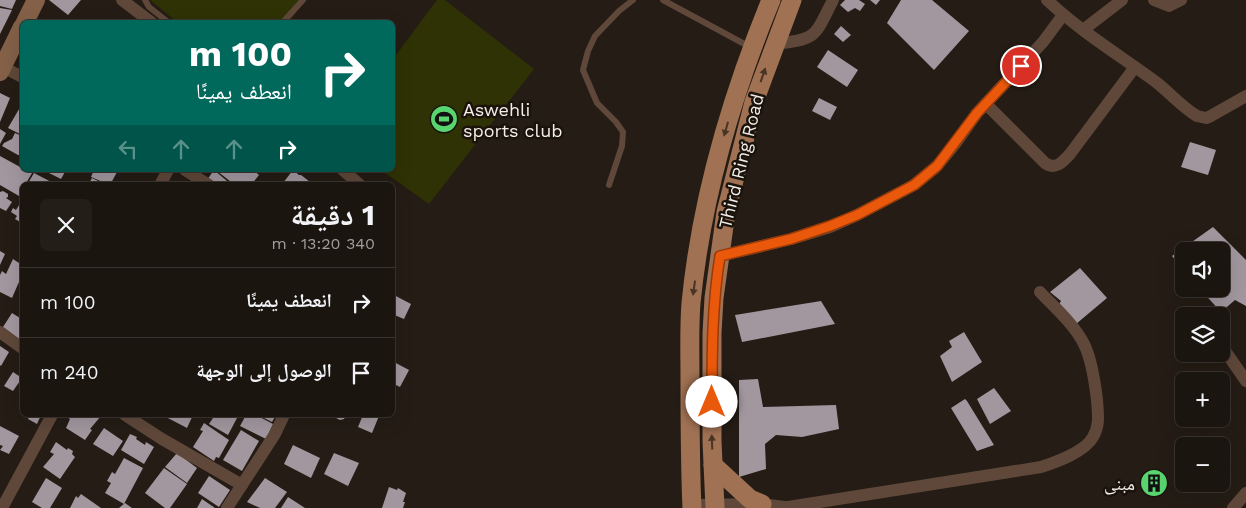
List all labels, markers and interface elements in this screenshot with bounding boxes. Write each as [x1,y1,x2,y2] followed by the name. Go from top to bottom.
[189,33,292,75] text: 100 m
[310,40,375,105] icon: right
[1000,45,1042,87] pin
[1007,52,1035,80] icon: arrive
[760,68,768,83] one-way arrow
[196,79,292,104] text: انعطف يمينًا
[714,91,768,231] street label: Third Ring Road
[463,99,563,141] place label: Aswehli sports club
[429,104,459,134] sports icon: Aswehli sports club
[721,121,729,136] one-way arrow
[114,135,142,163] icon: left
[167,135,195,163] icon: ahead
[220,135,248,163] icon: ahead
[273,135,301,163] icon: right
[290,197,375,232] text: 1 دقيقة
[40,199,92,251] button: close
[271,234,375,253] text: 340 m · 13:20
[1175,242,1230,492] map controls
[1175,242,1230,297] button: sound
[689,280,697,296] one-way arrow
[246,289,332,312] text: انعطف يمينًا
[347,289,375,317] icon: right
[40,291,96,314] text: 100 m
[1175,307,1230,362] button: layers
[196,359,332,382] text: الوصول إلى الوجهة
[347,359,375,387] icon: arrive
[40,361,99,384] text: 240 m
[1175,372,1230,427] button: +
[685,375,737,427] position arrow
[708,434,716,450] one-way arrow
[1175,437,1230,492] button: −
[1139,468,1169,498] building icon: مبنى
[1104,473,1135,495] place label: مبنى

